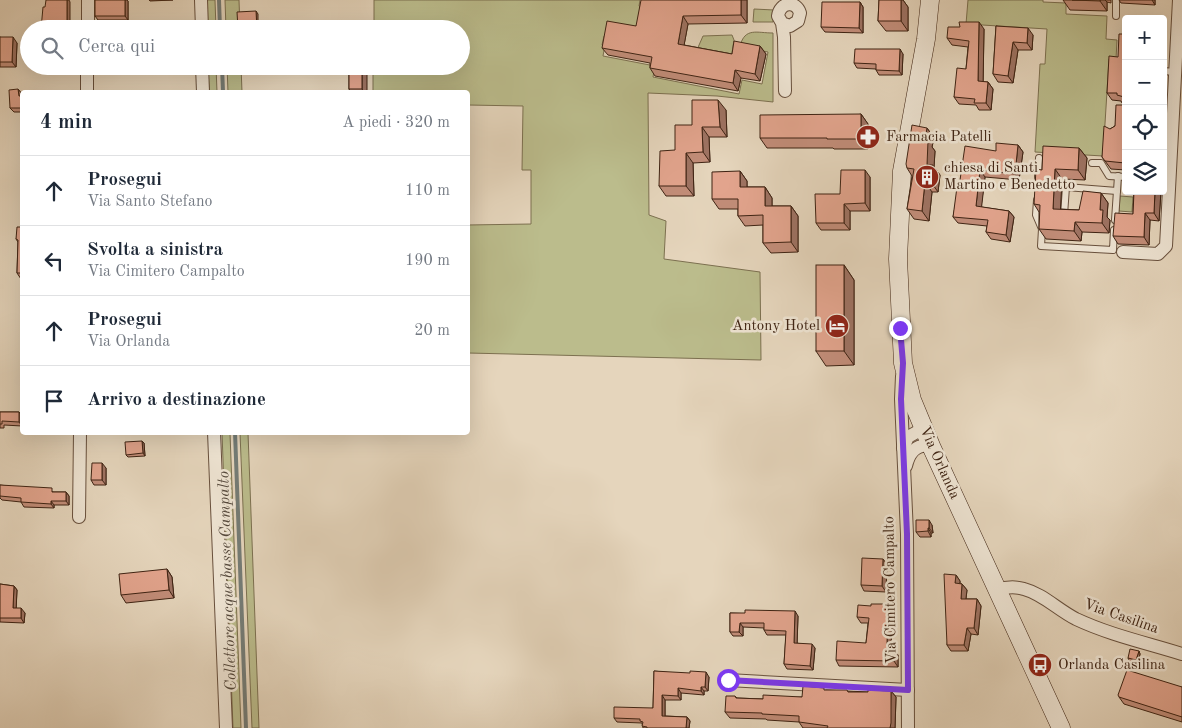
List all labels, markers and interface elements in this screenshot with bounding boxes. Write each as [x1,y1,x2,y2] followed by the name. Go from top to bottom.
[1122,15,1167,195] map controls
[1122,15,1167,60] button: +
[20,20,470,75] search box
[38,34,66,62] icon: search
[78,38,155,57] text: Cerca qui
[1122,60,1167,105] button: −
[1122,105,1167,150] button: locate
[40,112,93,133] text: 4 min
[342,115,450,131] text: A piedi · 320 m
[855,124,881,150] pharmacy icon: Farmacia Patelli
[886,130,992,145] place label: Farmacia Patelli
[1122,150,1167,195] button: layers
[944,161,1075,193] place label: chiesa di Santi Martino e Benedetto
[914,164,940,190] building icon: chiesa di Santi Martino e Benedetto
[87,171,162,190] text: Prosegui
[40,177,68,205] icon: ahead
[405,183,450,199] text: 110 m
[87,194,212,210] text: Via Santo Stefano
[87,241,223,260] text: Svolta a sinistra
[40,247,68,275] icon: left
[405,253,450,269] text: 190 m
[87,264,245,280] text: Via Cimitero Campalto
[87,311,162,330] text: Prosegui
[824,313,850,339] hotel icon: Antony Hotel
[40,317,68,345] icon: ahead
[889,317,912,340] route end
[732,319,820,334] place label: Antony Hotel
[414,323,450,339] text: 20 m
[87,334,170,350] text: Via Orlanda
[40,387,68,415] icon: arrive
[87,391,266,410] text: Arrivo a destinazione
[916,424,962,502] street label: Via Orlanda
[216,471,240,691] water label: Collettore acque basse Campalto
[882,516,900,664] street label: Via Cimitero Campalto
[1082,597,1161,637] street label: Via Casilina
[1027,652,1053,678] bus stop icon: Orlanda Casilina
[1058,658,1166,673] place label: Orlanda Casilina
[717,669,740,692] route start

